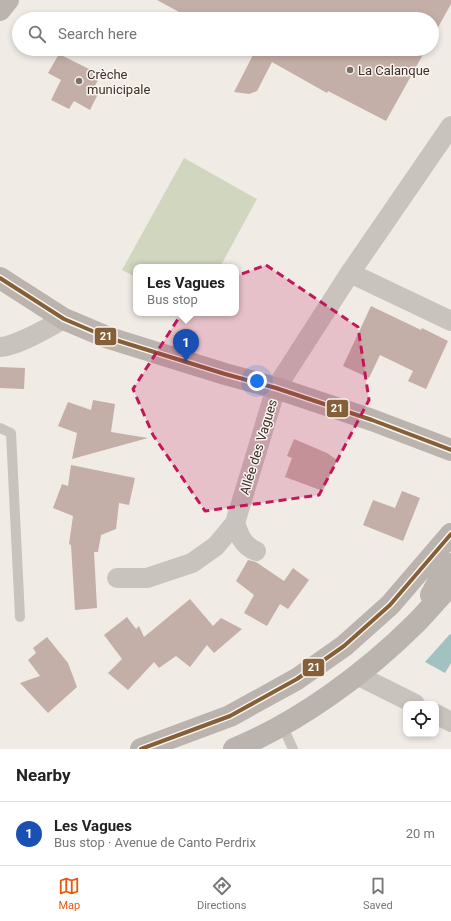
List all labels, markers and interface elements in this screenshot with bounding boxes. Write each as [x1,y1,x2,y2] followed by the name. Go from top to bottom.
[12,12,439,56] search box
[26,23,48,45] icon: search
[58,25,137,43] text: Search here
[358,63,430,78] place label: La Calanque
[345,65,355,75] marker: La Calanque
[87,67,150,97] place label: Crèche municipale
[74,76,84,86] marker: Crèche municipale
[133,264,239,316] popup
[147,274,225,292] text: Les Vagues
[147,292,198,307] text: Bus stop
[94,327,117,346] line badge: 21
[173,329,199,362] pin: 1
[100,330,112,343] text: 21
[247,371,267,391] your location
[237,397,280,497] street label: Allée des Vagues
[326,399,349,418] line badge: 21
[331,402,343,415] text: 21
[302,658,325,677] line badge: 21
[308,661,320,674] text: 21
[403,701,439,737] map controls
[403,701,439,737] button: locate
[16,765,71,785] text: Nearby
[54,817,132,835] text: Les Vagues
[25,826,33,841] text: 1
[406,826,435,841] text: 20 m
[54,835,256,850] text: Bus stop · Avenue de Canto Perdrix
[58,875,80,912] tab: Map
[197,875,246,912] tab: Directions
[363,875,393,912] tab: Saved

